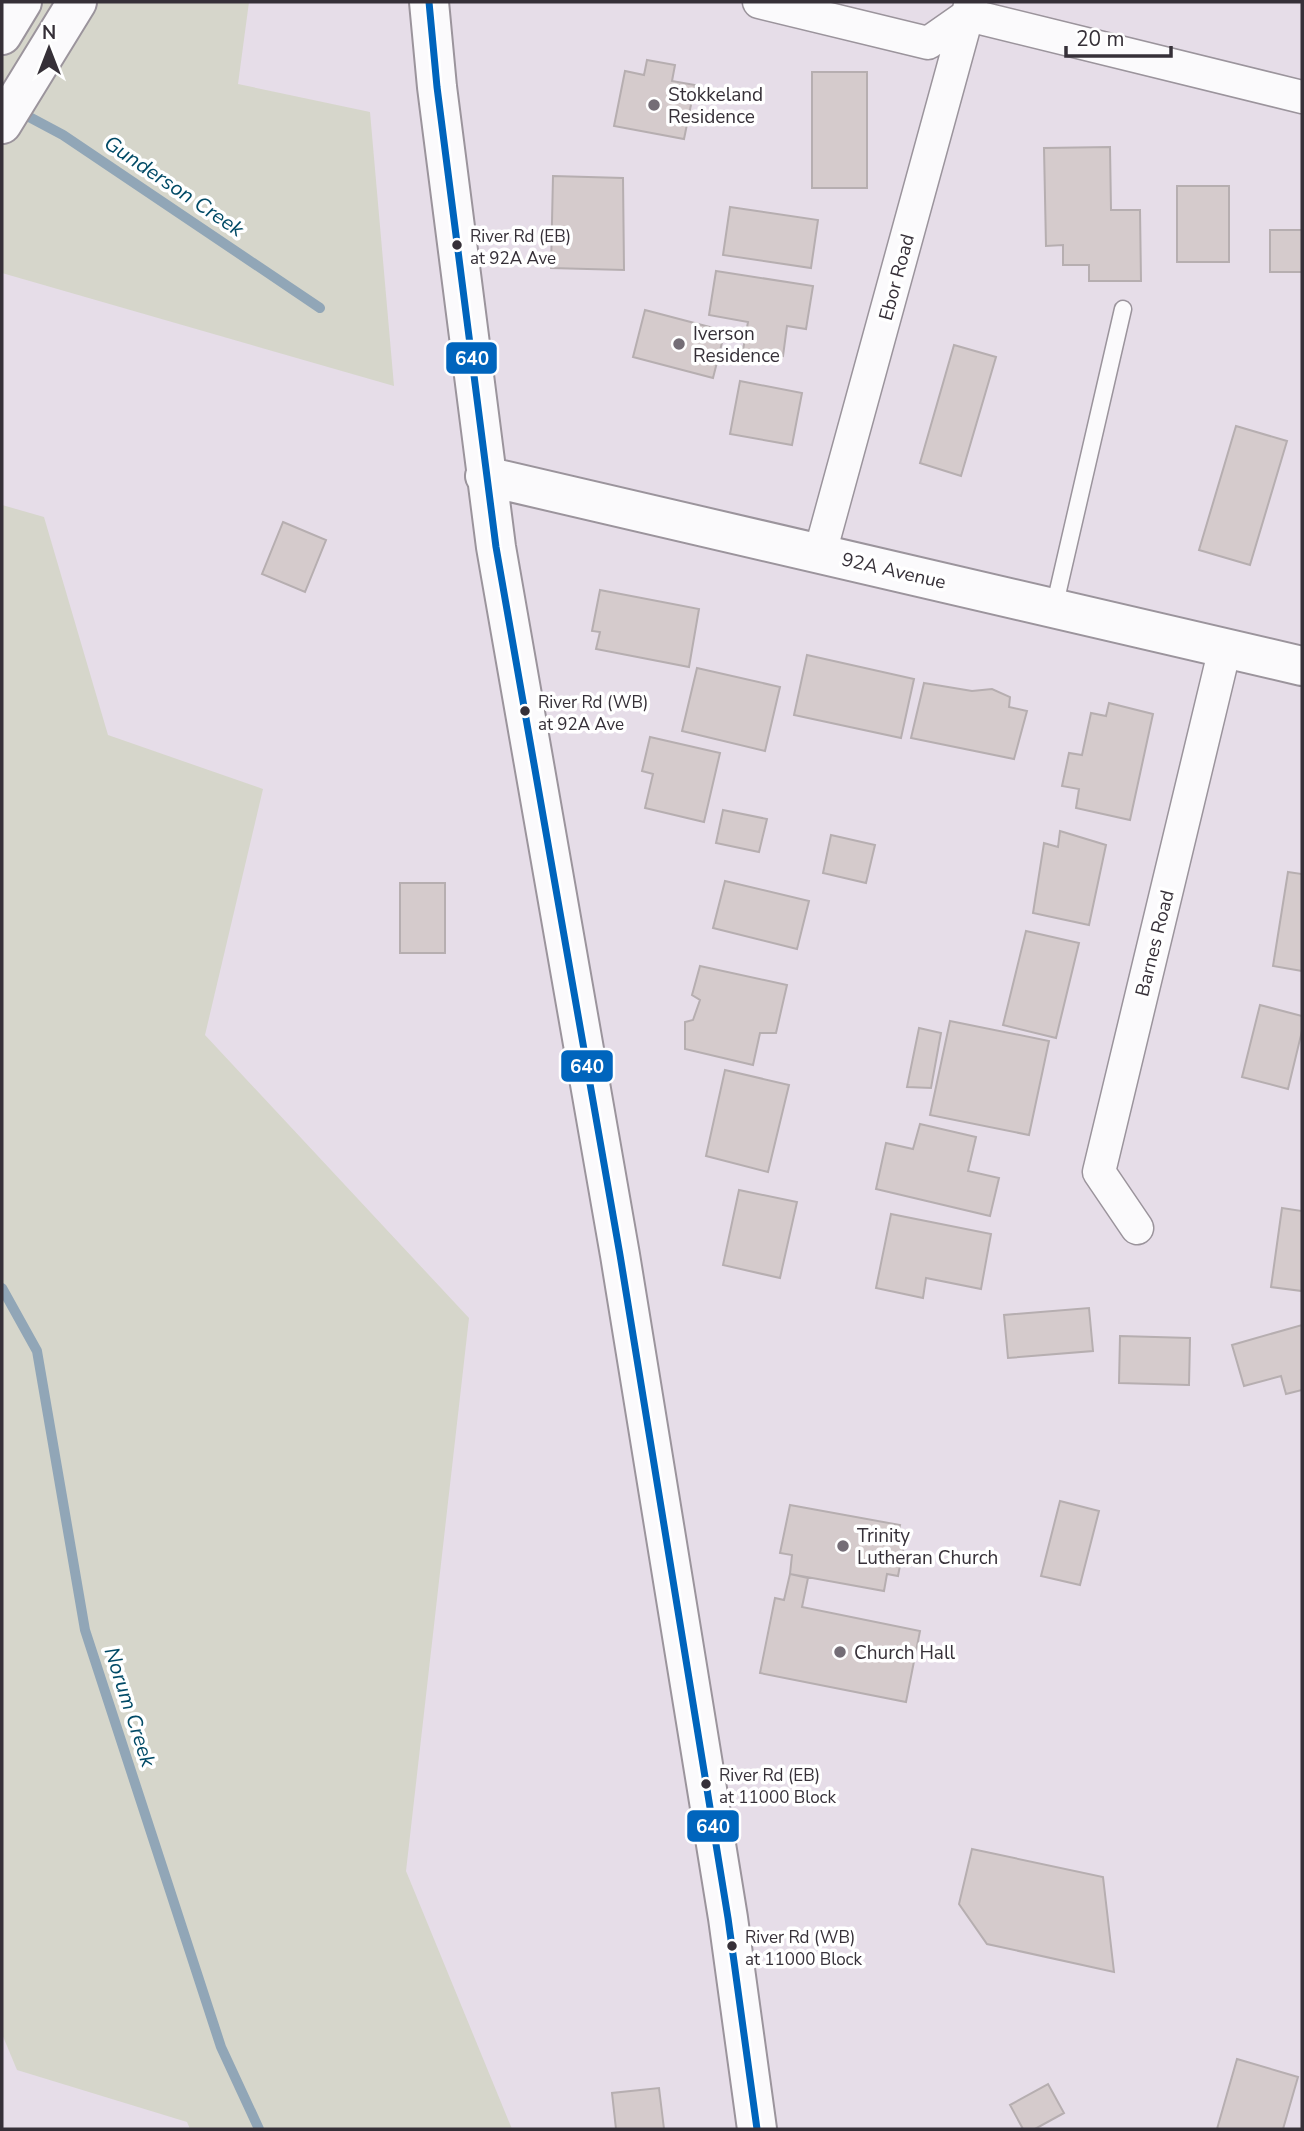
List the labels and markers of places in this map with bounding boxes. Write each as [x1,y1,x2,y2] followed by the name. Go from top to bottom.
[668,82,763,130] place label: Stokkeland Residence
[646,97,662,113] marker: Stokkeland Residence
[470,225,571,270] place label: River Rd (EB) at 92A Ave
[450,238,464,252] marker: River Rd (EB) at 92A Ave
[693,321,780,369] place label: Iverson Residence
[671,336,687,352] marker: Iverson Residence
[538,691,648,736] place label: River Rd (WB) at 92A Ave
[518,704,532,718] marker: River Rd (WB) at 92A Ave
[857,1523,998,1571] place label: Trinity Lutheran Church
[835,1538,851,1554] marker: Trinity Lutheran Church
[854,1640,956,1666] place label: Church Hall
[832,1644,848,1660] marker: Church Hall
[719,1764,836,1809] place label: River Rd (EB) at 11000 Block
[699,1777,713,1791] marker: River Rd (EB) at 11000 Block
[745,1926,862,1971] place label: River Rd (WB) at 11000 Block
[725,1939,739,1953] marker: River Rd (WB) at 11000 Block

